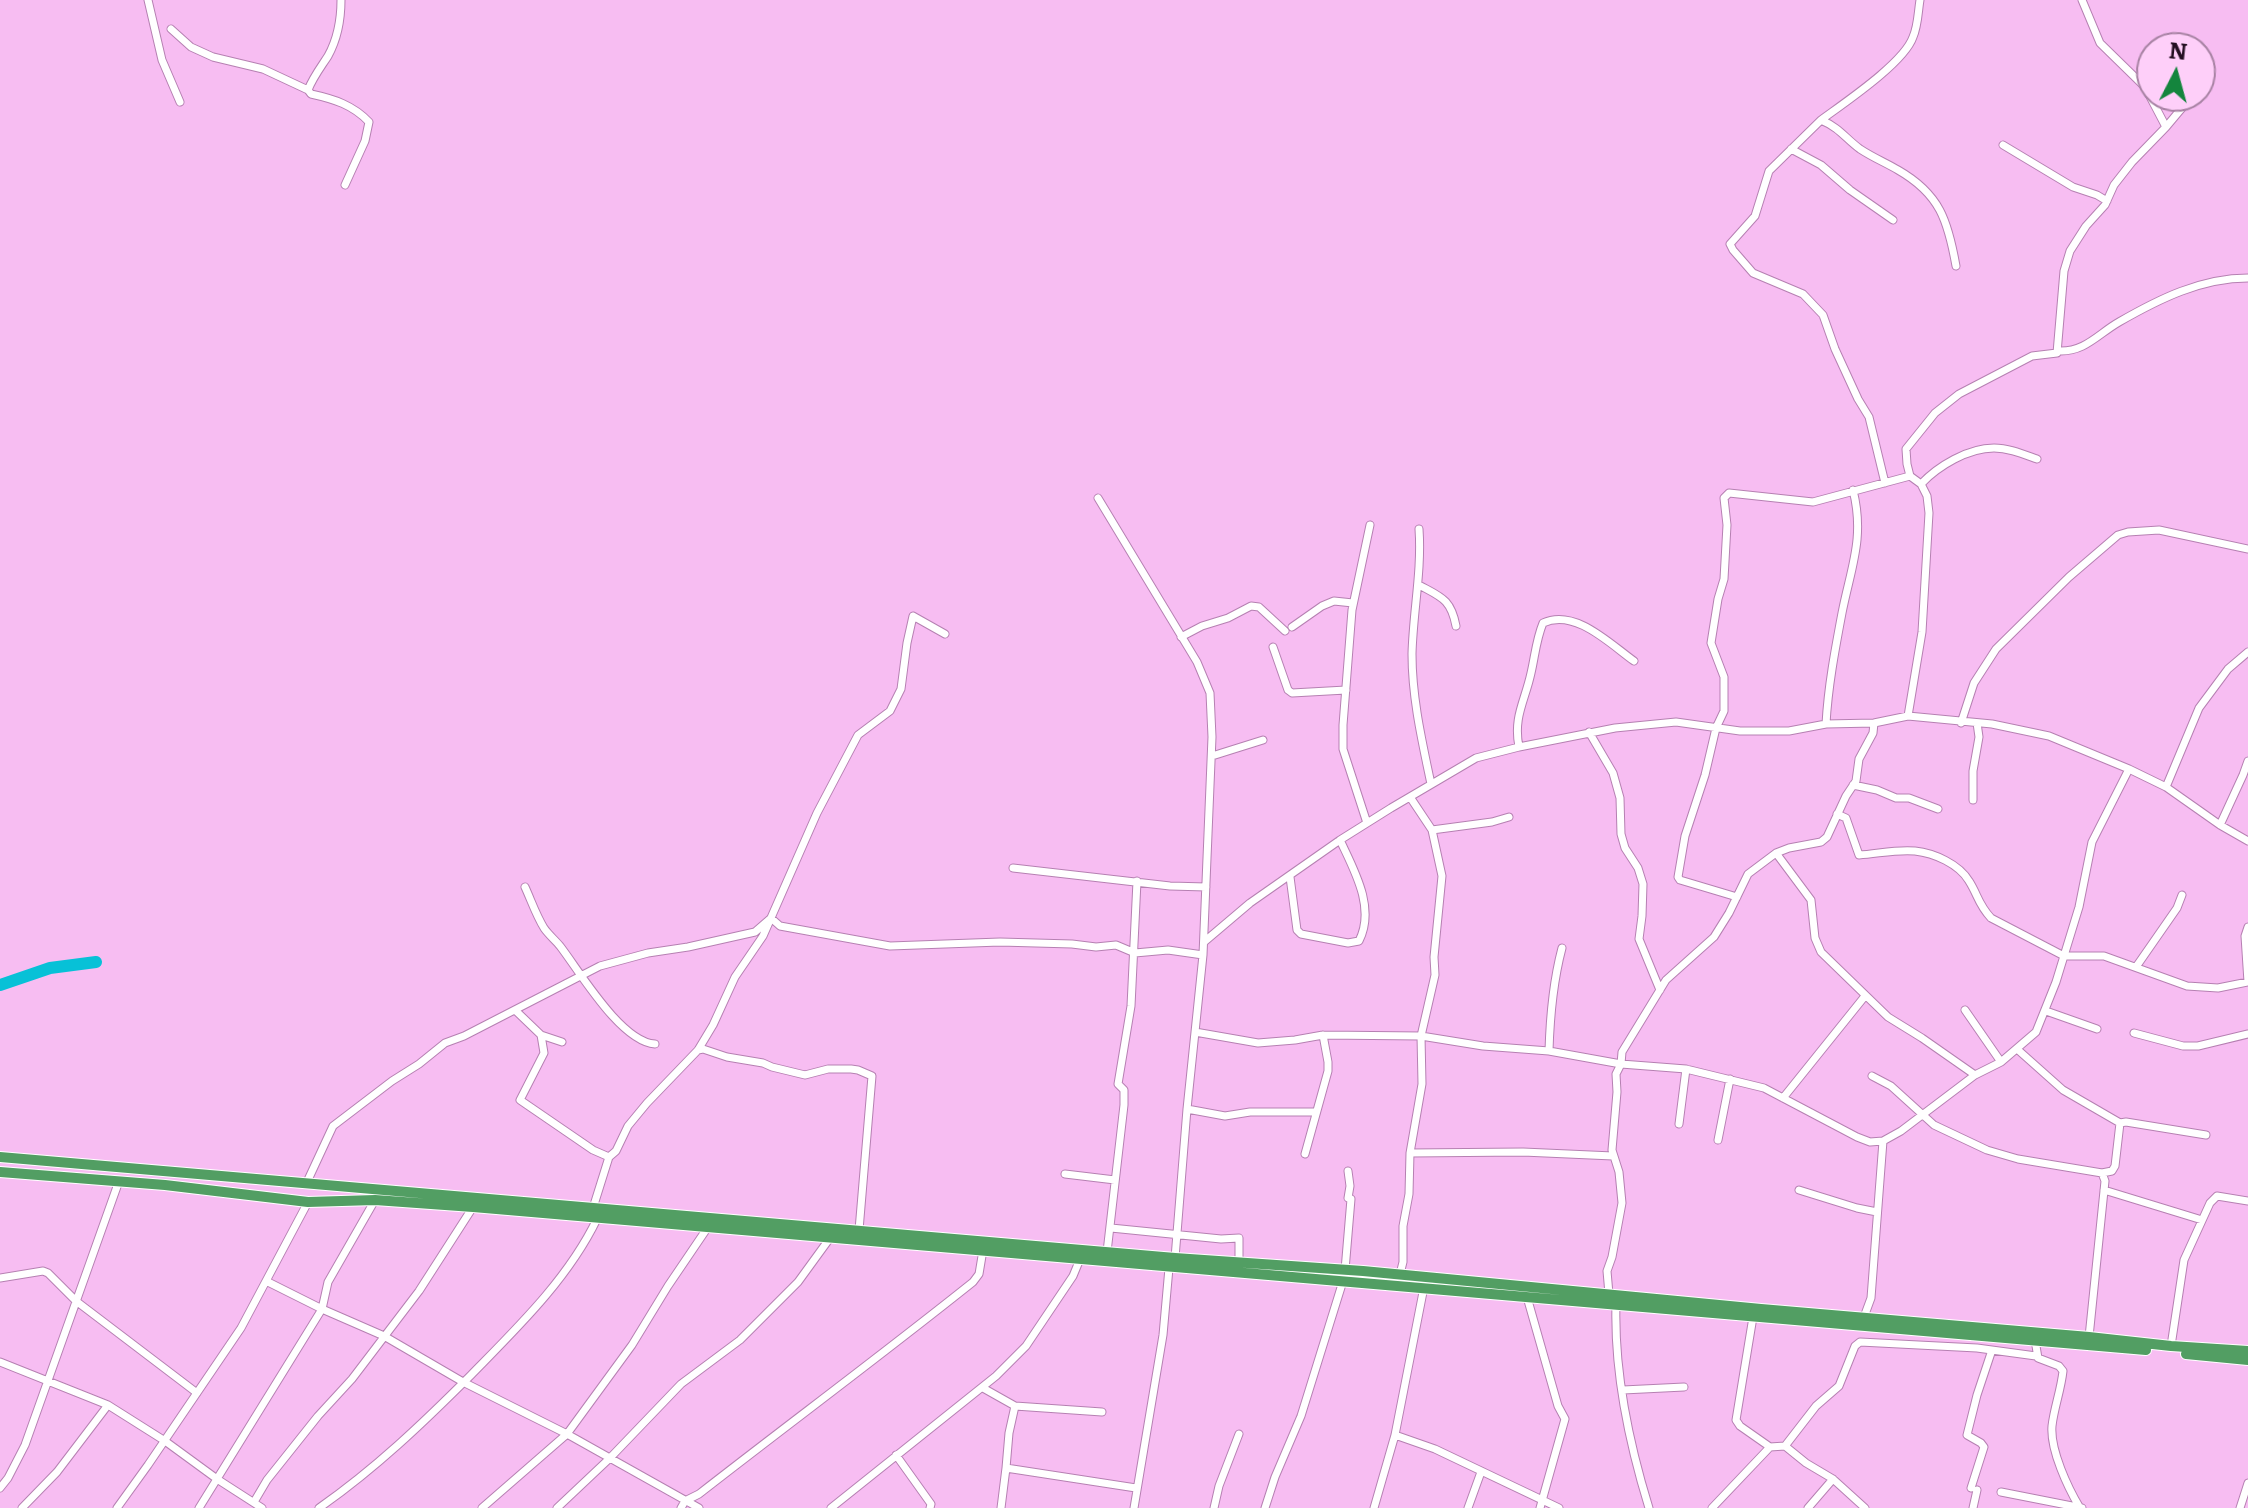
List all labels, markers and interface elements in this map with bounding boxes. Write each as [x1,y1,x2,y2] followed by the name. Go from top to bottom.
[2136,32,2216,112] north arrow
[2167,32,2189,67] text: N

